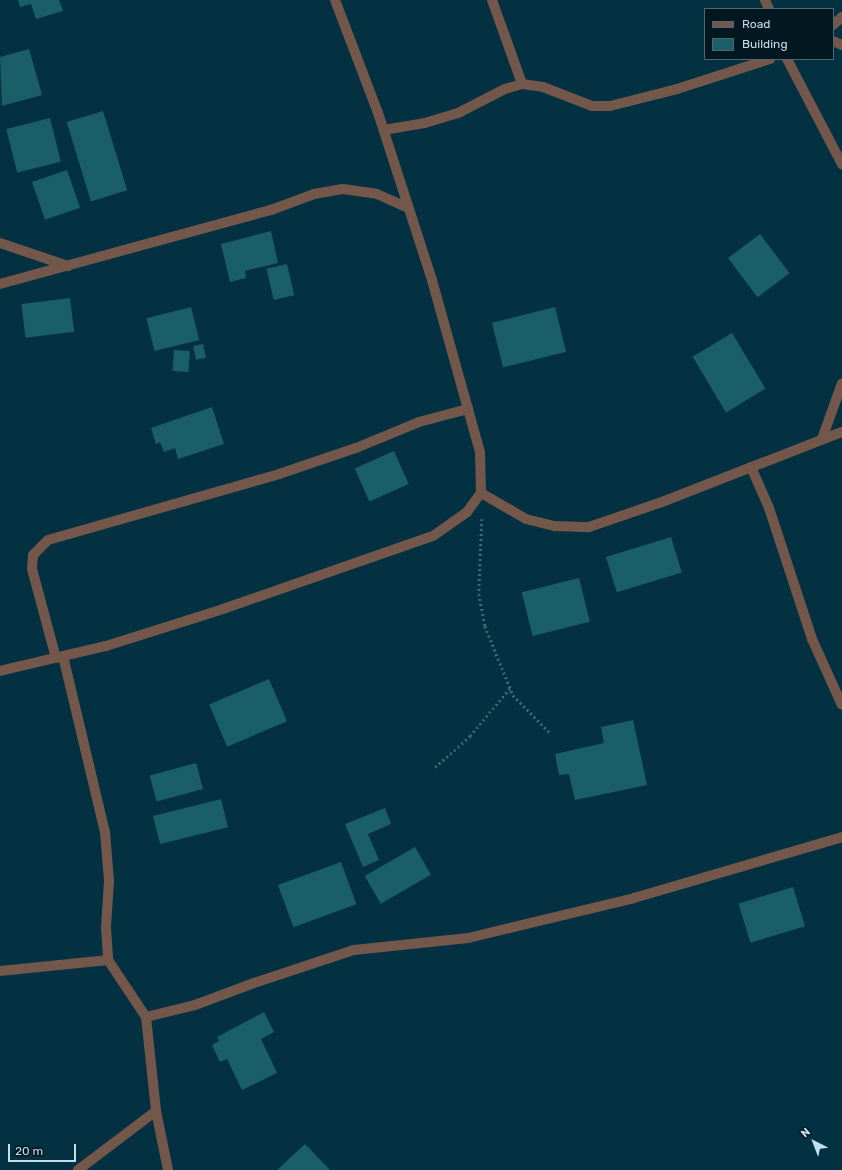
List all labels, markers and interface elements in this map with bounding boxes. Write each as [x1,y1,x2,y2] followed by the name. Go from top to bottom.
[704,8,834,60] legend
[742,17,770,31] text: Road
[742,37,788,51] text: Building
[794,1122,834,1162] north arrow
[798,1125,813,1140] text: N
[10,1136,78,1162] scale bar
[15,1144,43,1158] text: 20 m

